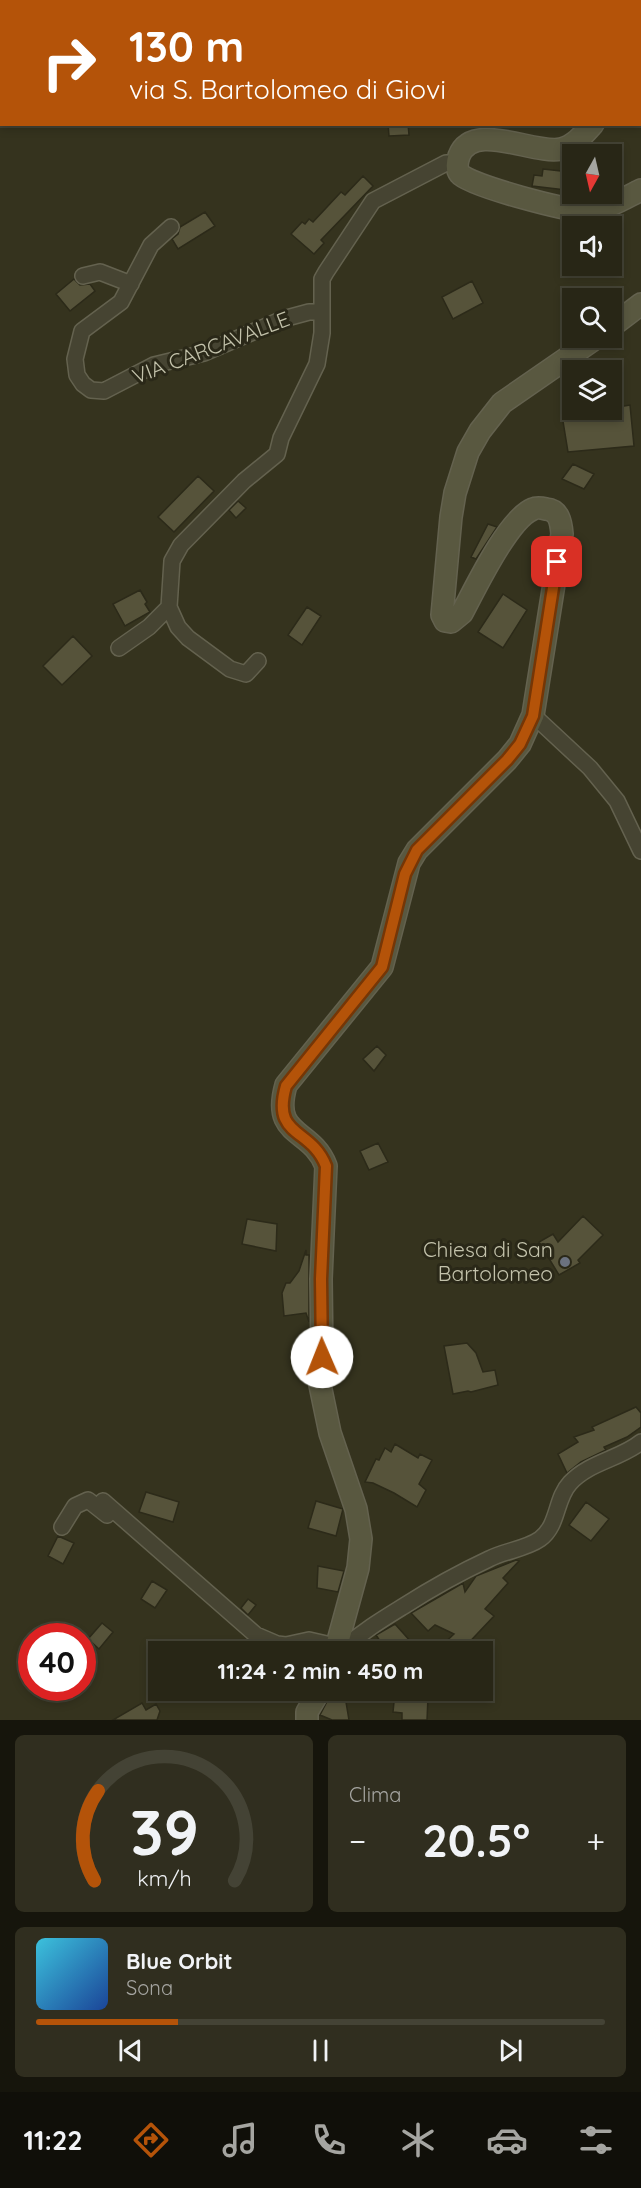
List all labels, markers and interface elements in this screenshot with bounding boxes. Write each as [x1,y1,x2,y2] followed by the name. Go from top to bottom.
[129,20,244,73] text: 130 m
[30,24,108,102] icon: right
[129,72,446,106] text: via S. Bartolomeo di Giovi
[562,144,622,204] north arrow
[562,144,622,420] map controls
[562,216,622,276] button: sound
[562,288,622,348] button: search
[128,305,293,389] street label: VIA CARCAVALLE
[562,360,622,420] button: layers
[531,536,582,587] pin
[540,545,573,578] icon: arrive
[423,1236,553,1286] place label: Chiesa di San Bartolomeo
[558,1255,572,1269] marker: Chiesa di San Bartolomeo
[290,1325,354,1389] position arrow
[18,1623,96,1701] speed limit sign: 40
[218,1657,423,1685] text: 11:24 · 2 min · 450 m
[349,1782,401,1807] text: Clima
[130,1793,198,1871] text: 39
[422,1812,530,1868] text: 20.5°
[349,1820,366,1861] text: −
[586,1820,605,1861] text: +
[137,1865,191,1891] text: km/h
[126,1947,232,1975] text: Blue Orbit
[126,1975,173,2000] text: Sona
[114,2034,147,2067] icon: previous
[304,2034,337,2067] icon: pause
[494,2034,527,2067] icon: next
[130,2119,172,2161] icon: directions
[219,2119,261,2161] icon: music
[308,2119,350,2161] icon: phone
[397,2119,439,2161] icon: climate
[486,2119,528,2161] icon: car
[575,2119,617,2161] icon: filters
[24,2123,83,2157] text: 11:22

